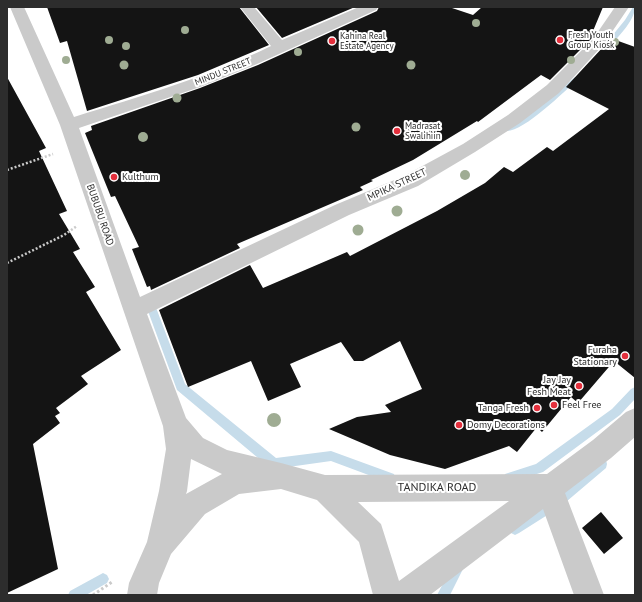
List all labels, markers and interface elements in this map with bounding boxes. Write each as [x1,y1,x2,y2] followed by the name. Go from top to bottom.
[568,30,614,51] place label: Fresh Youth Group Kiosk
[340,31,394,52] place label: Kahina Real Estate Agency
[555,35,565,45] marker: Fresh Youth Group Kiosk
[327,36,337,46] marker: Kahina Real Estate Agency
[193,56,253,88] street label: MINDU STREET
[405,121,441,142] place label: Madrasat Swalihiin
[392,126,402,136] marker: Madrasat Swalihiin
[366,166,428,204] street label: MPIKA STREET
[122,171,158,183] place label: Kulthum
[109,172,119,182] marker: Kulthum
[84,183,116,247] street label: BUBUBU ROAD
[573,344,617,368] place label: Furaha Stationary
[620,351,630,361] marker: Furaha Stationary
[527,374,571,398] place label: Jay Jay Fesh Meat
[574,381,584,391] marker: Jay Jay Fesh Meat
[562,399,601,411] place label: Feel Free
[549,400,559,410] marker: Feel Free
[478,402,529,414] place label: Tanga Fresh
[532,403,542,413] marker: Tanga Fresh
[467,419,545,431] place label: Domy Decorations
[454,420,464,430] marker: Domy Decorations
[398,481,476,495] street label: TANDIKA ROAD

